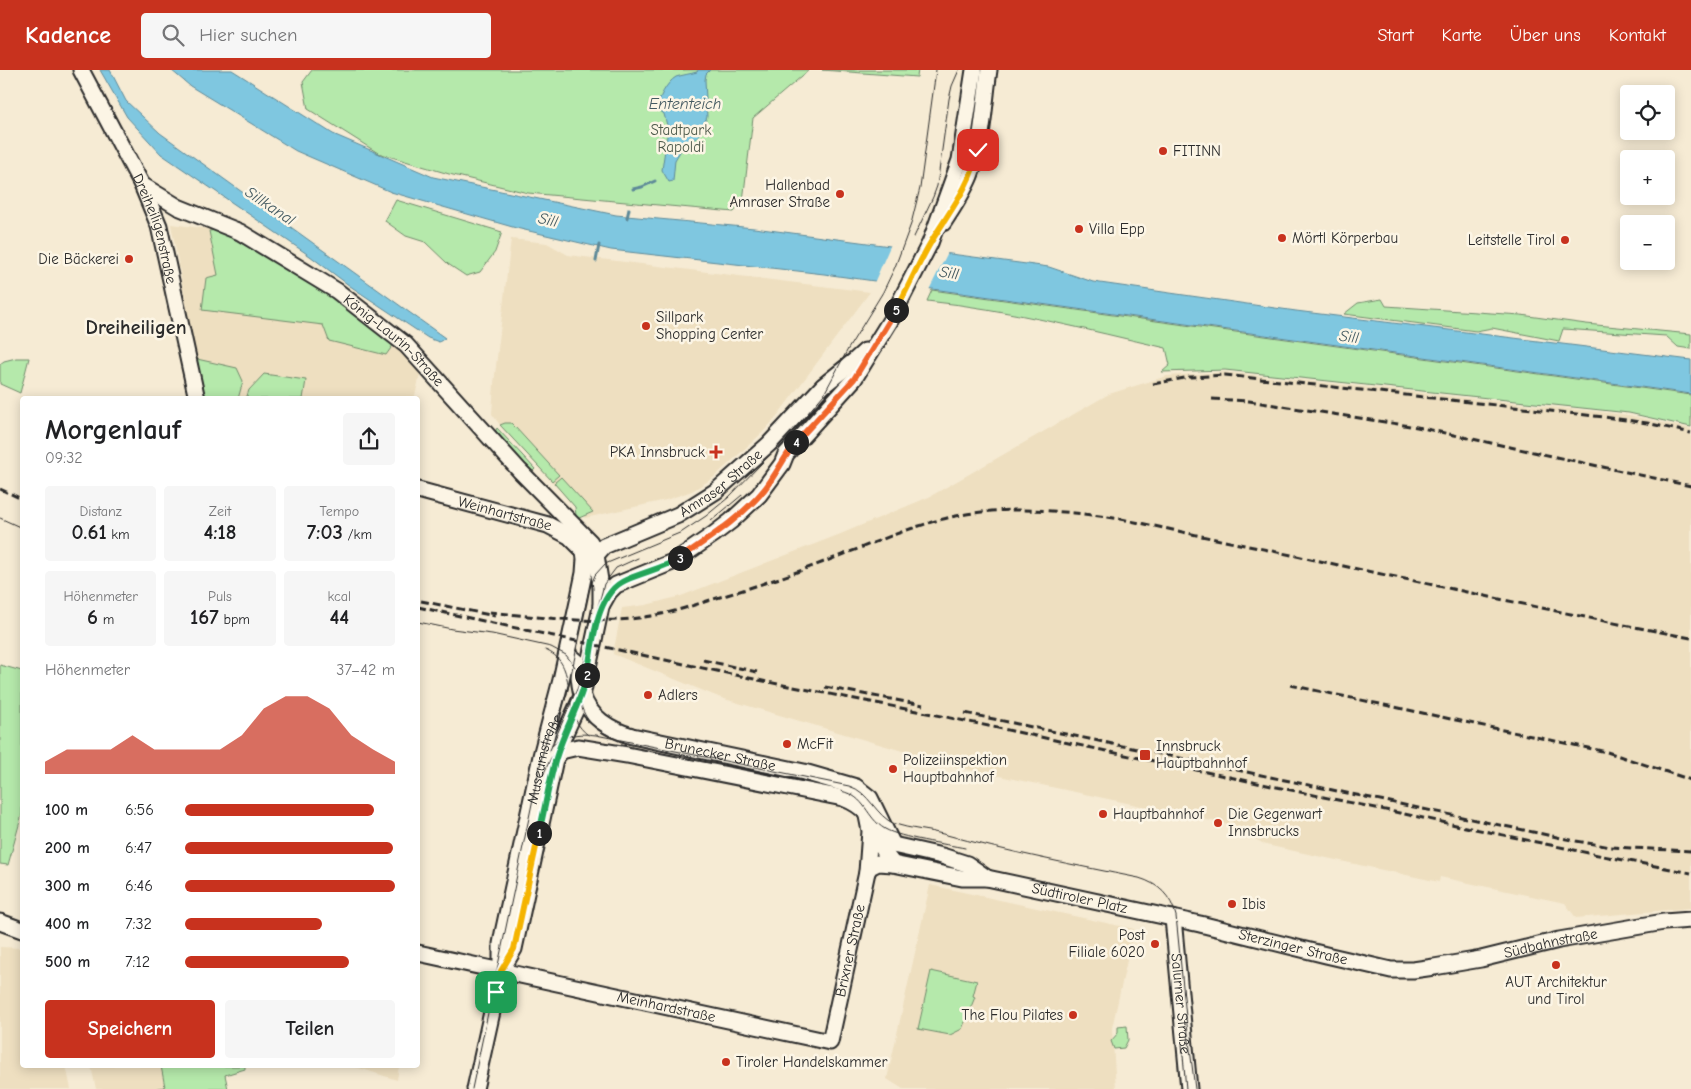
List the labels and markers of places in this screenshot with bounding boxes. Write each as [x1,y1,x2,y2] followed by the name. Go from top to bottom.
[957,129,999,171] pin
[1173,142,1221,160] place label: FITINN
[1157,145,1169,157] marker: FITINN
[729,176,830,211] place label: Hallenbad Amraser Straße
[834,188,846,200] marker: Hallenbad Amraser Straße
[1089,220,1145,238] place label: Villa Epp
[1073,223,1085,235] marker: Villa Epp
[1292,229,1398,247] place label: Mörtl Körperbau
[1468,231,1555,249] place label: Leitstelle Tirol
[1276,232,1288,244] marker: Mörtl Körperbau
[1559,234,1571,246] marker: Leitstelle Tirol
[38,250,119,268] place label: Die Bäckerei
[123,253,135,265] marker: Die Bäckerei
[884,298,908,322] pin: 5
[656,308,763,343] place label: Sillpark Shopping Center
[640,320,652,332] marker: Sillpark Shopping Center
[784,430,808,454] pin: 4
[610,443,706,461] place label: PKA Innsbruck
[709,445,723,459] marker: PKA Innsbruck
[668,546,692,570] pin: 3
[574,662,600,688] pin: 2
[658,686,698,704] place label: Adlers
[642,689,654,701] marker: Adlers
[797,735,834,753] place label: McFit
[1156,737,1247,772] place label: Innsbruck Hauptbahnhof
[781,738,793,750] marker: McFit
[1138,748,1152,762] marker: Innsbruck Hauptbahnhof
[903,751,1007,786] place label: Polizeiinspektion Hauptbahnhof
[887,763,899,775] marker: Polizeiinspektion Hauptbahnhof
[1113,805,1204,823] place label: Hauptbahnhof
[1228,805,1323,840] place label: Die Gegenwart Innsbrucks
[1097,808,1109,820] marker: Hauptbahnhof
[1212,817,1224,829] marker: Die Gegenwart Innsbrucks
[526,820,552,846] pin: 1
[1242,895,1266,913] place label: Ibis
[1226,898,1238,910] marker: Ibis
[1068,926,1146,961] place label: Post Filiale 6020
[1149,938,1161,950] marker: Post Filiale 6020
[1550,959,1562,971] marker: AUT Architektur und Tirol
[475,971,517,1013] pin
[1505,973,1607,1008] place label: AUT Architektur und Tirol
[962,1006,1063,1024] place label: The Flou Pilates
[1067,1009,1079,1021] marker: The Flou Pilates
[736,1053,888,1071] place label: Tiroler Handelskammer
[720,1056,732,1068] marker: Tiroler Handelskammer

